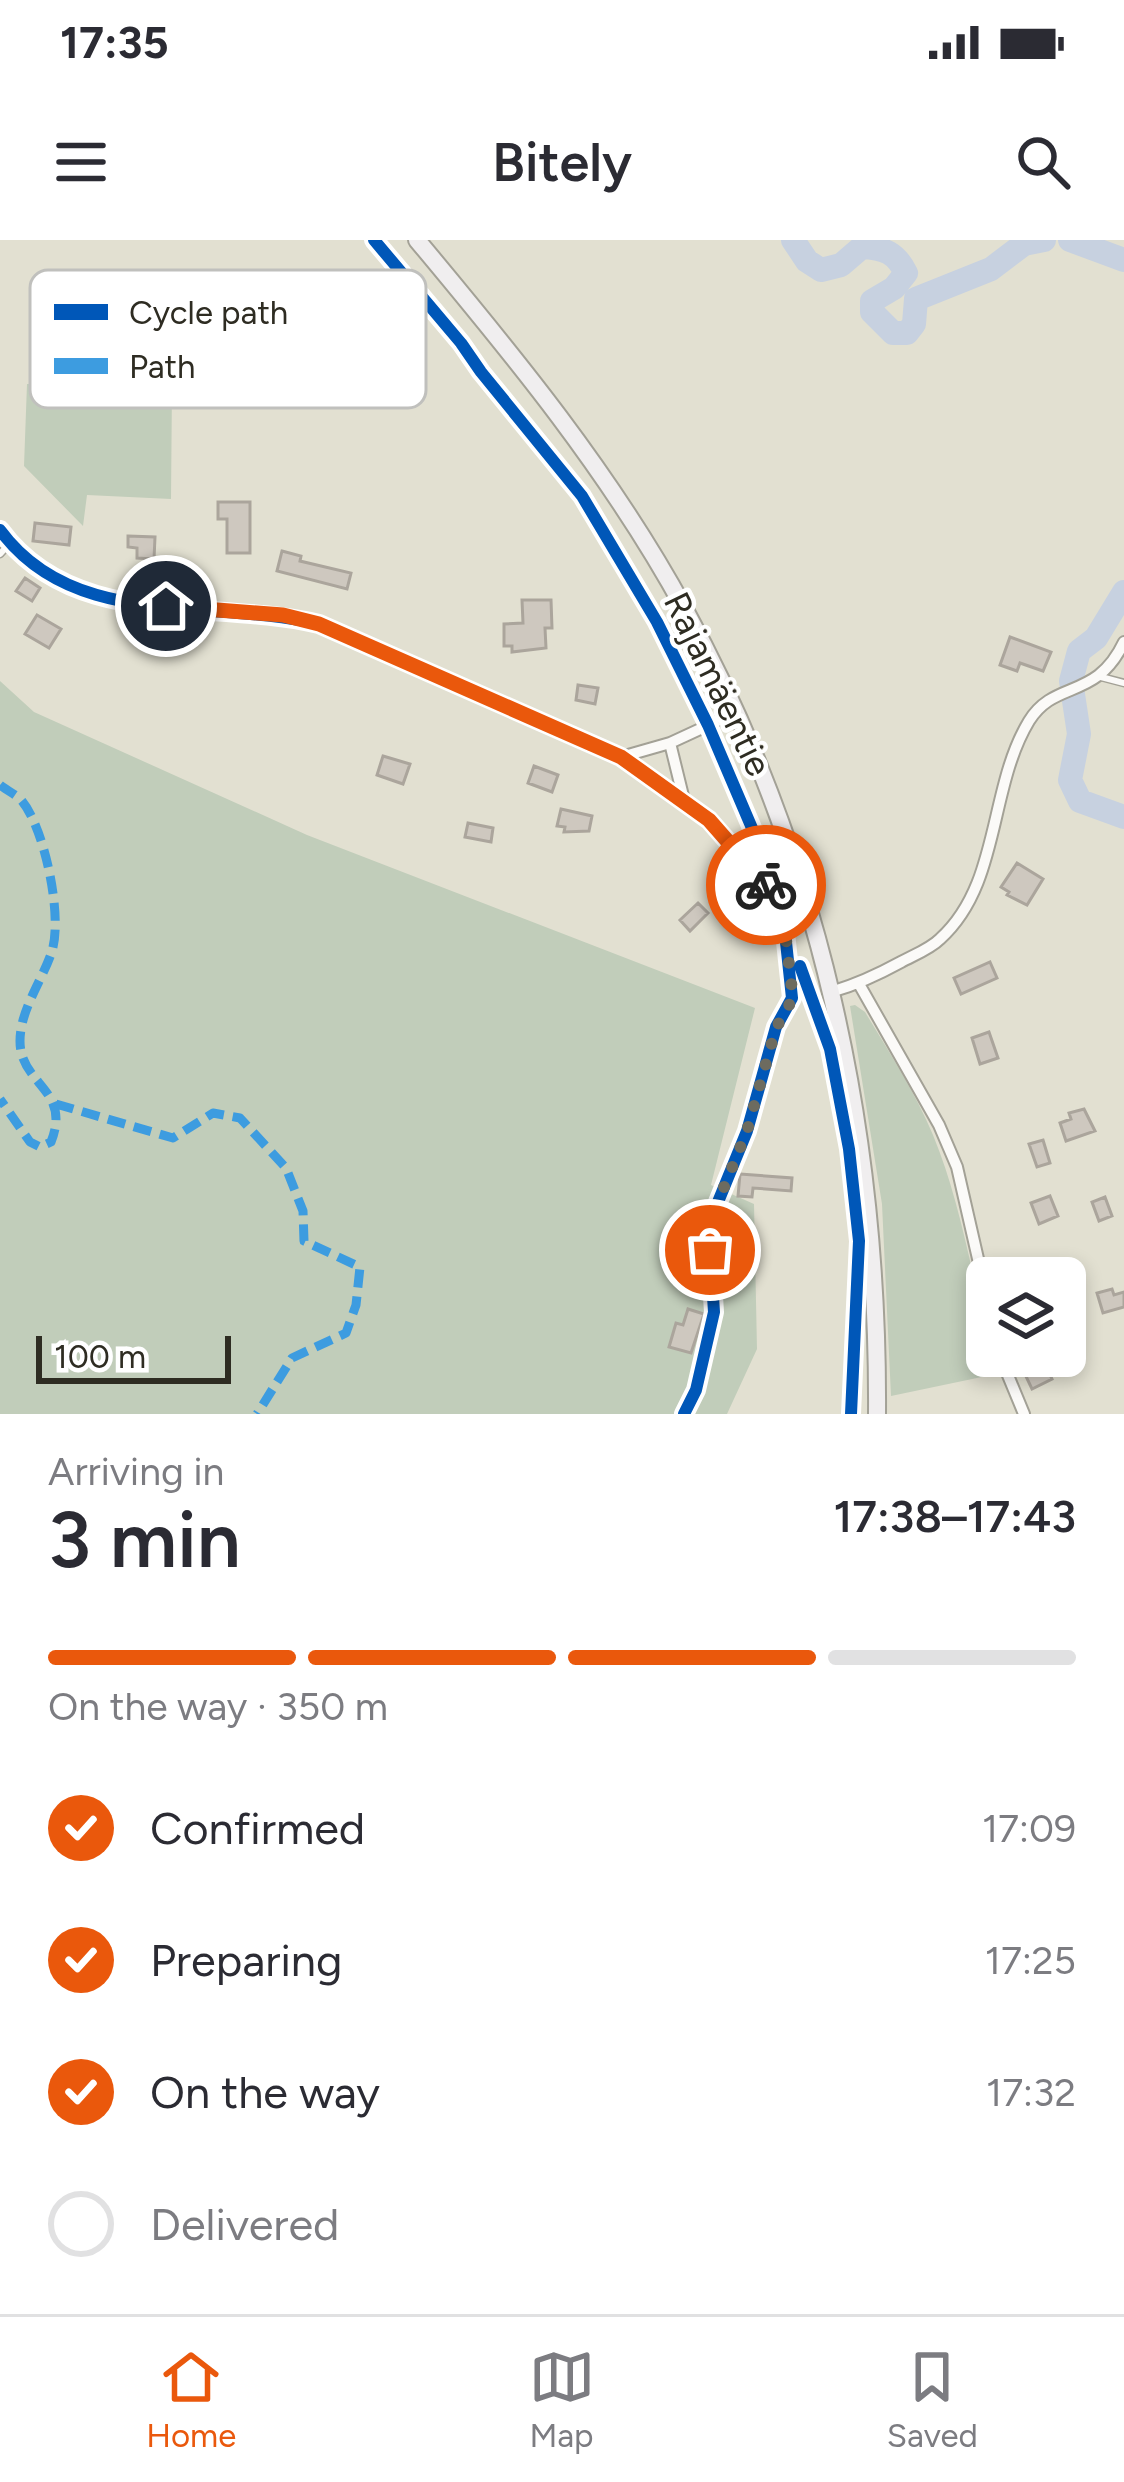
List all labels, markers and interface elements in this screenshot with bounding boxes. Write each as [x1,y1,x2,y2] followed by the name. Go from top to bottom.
[60,15,169,69] text: 17:35
[48,129,114,195] icon: menu
[1010,129,1076,195] icon: search
[492,130,632,195] text: Bitely
[30,270,426,408] legend
[129,293,288,332] text: Cycle path
[129,347,196,386] text: Path
[115,555,217,657] pin
[133,573,199,639] icon: home
[655,585,781,783] street label: Rajamäentie
[706,825,826,945] courier
[733,852,799,918] icon: bike
[659,1199,761,1301] pin
[677,1217,743,1283] icon: bag
[966,1257,1086,1377] map controls
[966,1257,1086,1377] button: layers
[36,1330,231,1383] scale bar
[54,1337,146,1376] text: 100 m
[48,1448,224,1495] text: Arriving in
[833,1489,1076,1543] text: 17:38–17:43
[48,1493,241,1587] text: 3 min
[48,1683,388,1730] text: On the way · 350 m
[48,1795,114,1861] icon: check
[150,1801,365,1855] text: Confirmed
[982,1805,1076,1852] text: 17:09
[48,1927,114,1993] icon: check
[150,1933,342,1987] text: Preparing
[985,1937,1076,1984] text: 17:25
[48,2059,114,2125] icon: check
[150,2065,380,2119] text: On the way
[986,2069,1076,2116] text: 17:32
[150,2197,339,2251] text: Delivered
[146,2344,236,2455] tab: Home
[529,2344,595,2455] tab: Map
[887,2344,978,2455] tab: Saved

